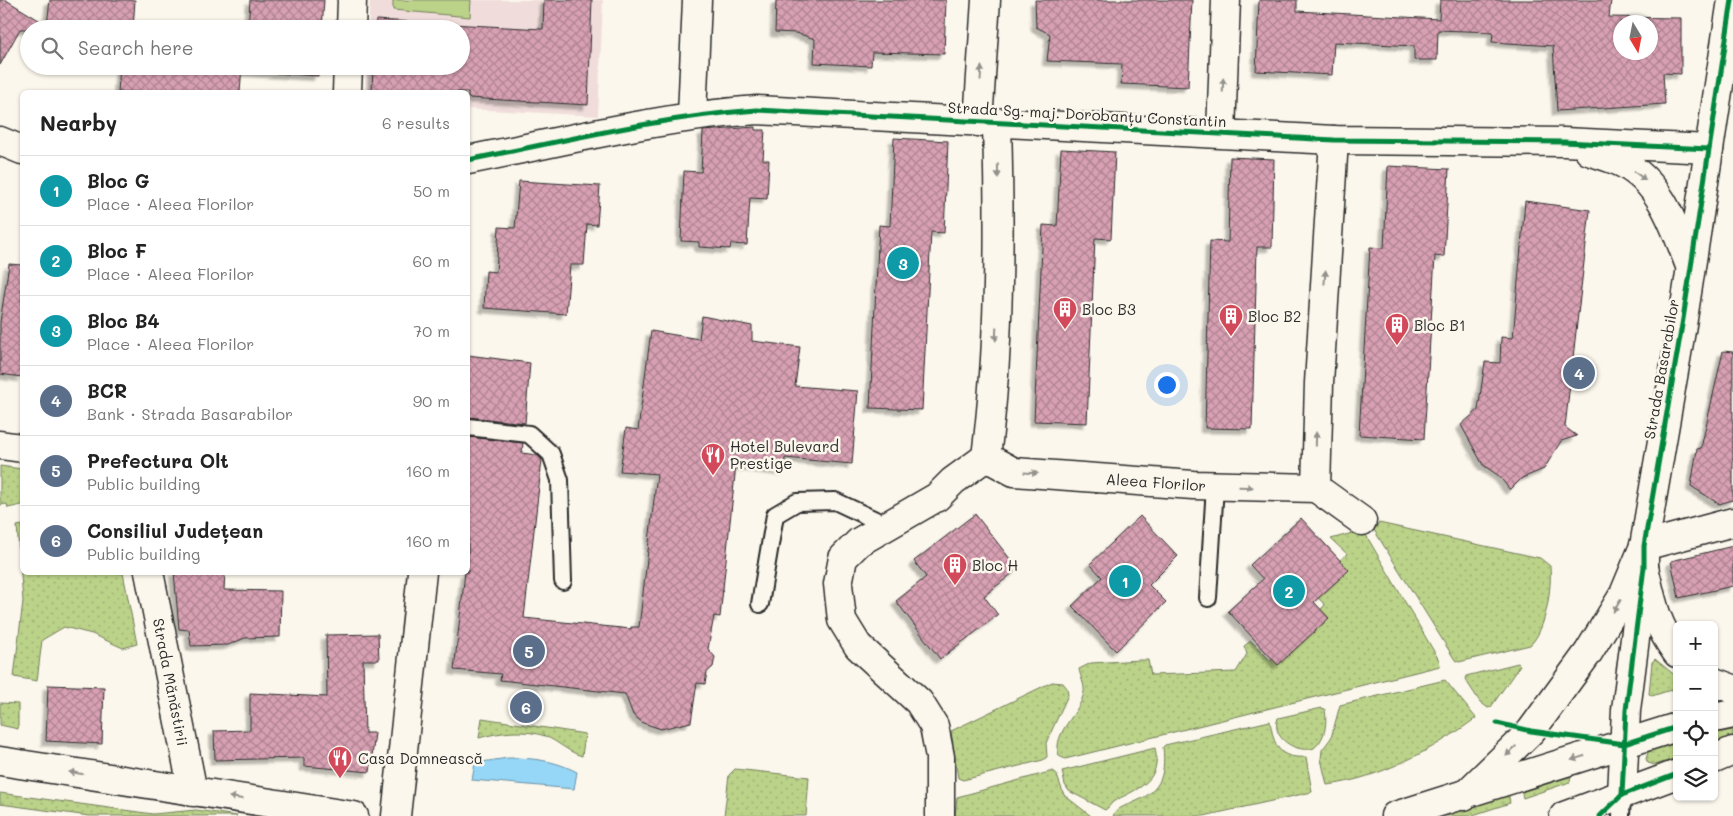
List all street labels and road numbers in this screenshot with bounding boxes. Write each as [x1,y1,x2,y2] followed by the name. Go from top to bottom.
[947,97,1227,132] street label: Strada Sg. maj. Dorobanțu Constantin
[1639,297,1683,441] street label: Strada Basarabilor
[1105,469,1207,495] street label: Aleea Florilor
[149,616,193,748] street label: Strada Mănăstirii

